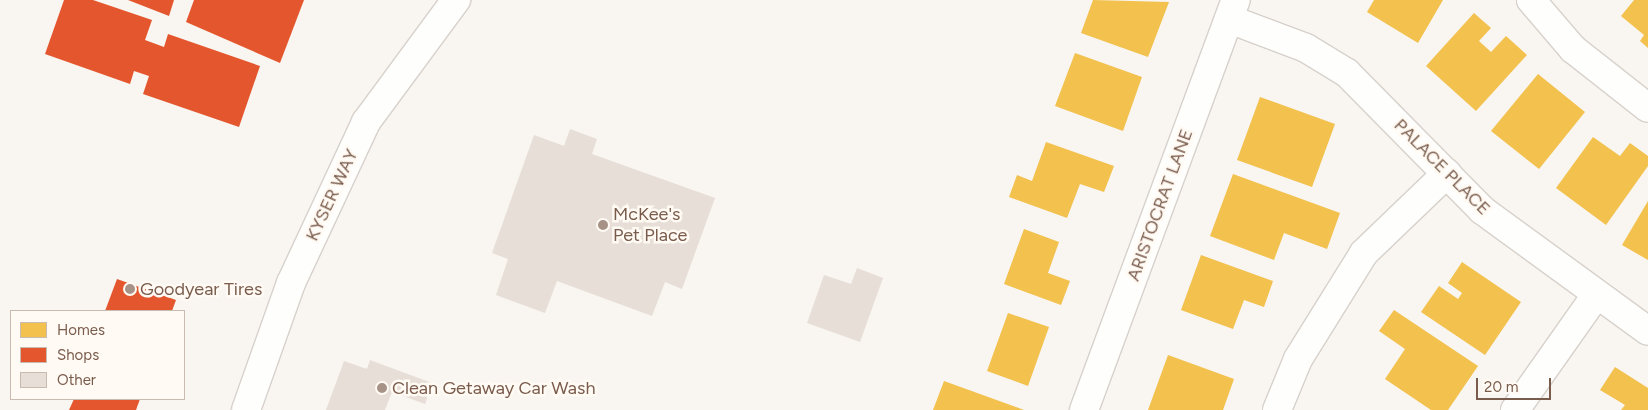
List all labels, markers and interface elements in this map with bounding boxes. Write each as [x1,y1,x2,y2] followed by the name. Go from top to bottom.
[1389,114,1495,220] street label: PALACE PLACE
[1122,126,1198,284] street label: ARISTOCRAT LANE
[301,146,363,244] street label: KYSER WAY
[613,204,687,246] place label: McKee's Pet Place
[597,219,609,231] marker: McKee's Pet Place
[140,278,262,300] place label: Goodyear Tires
[124,283,136,295] marker: Goodyear Tires
[10,310,185,400] legend
[57,321,105,339] text: Homes
[57,346,99,364] text: Shops
[1478,368,1553,400] scale bar
[57,371,96,389] text: Other
[392,377,595,399] place label: Clean Getaway Car Wash
[1484,378,1518,396] text: 20 m
[376,382,388,394] marker: Clean Getaway Car Wash

